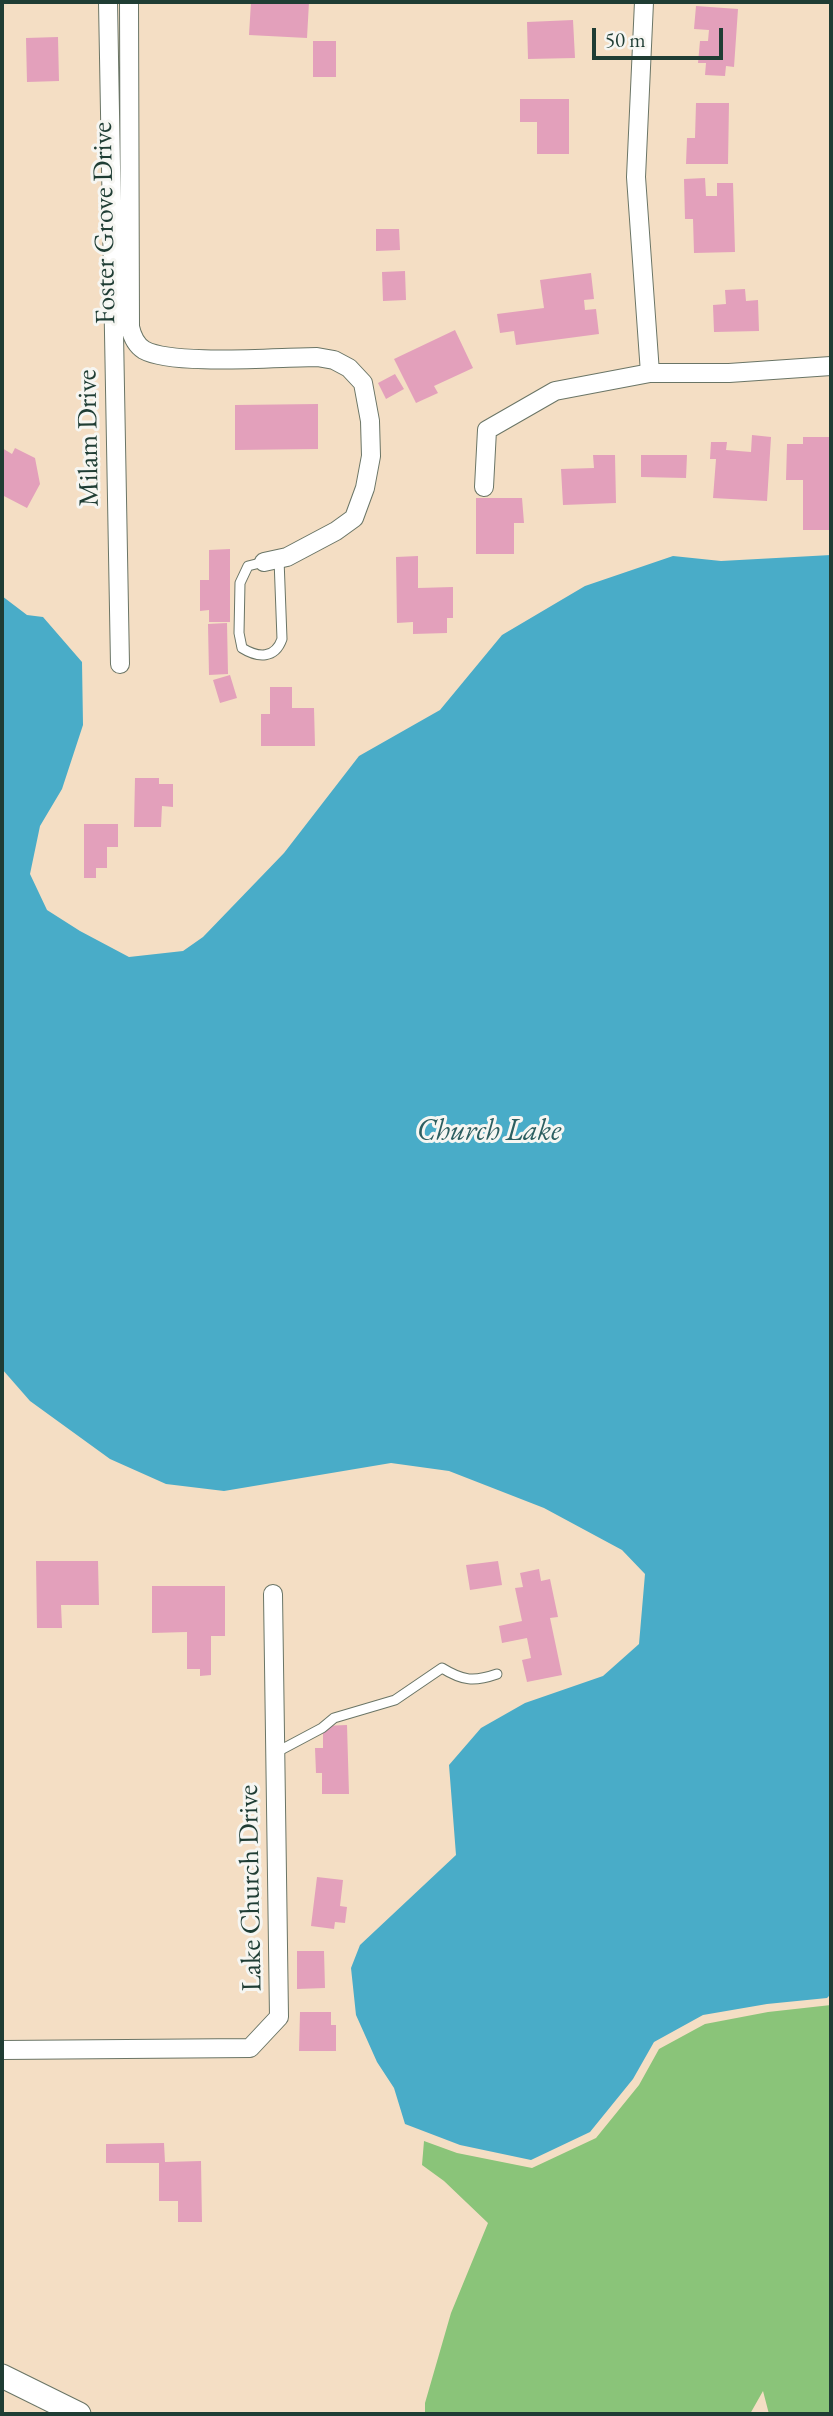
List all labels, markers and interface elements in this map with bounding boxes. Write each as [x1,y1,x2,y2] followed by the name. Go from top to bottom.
[595,14,726,58] scale bar
[605,26,646,53] text: 50 m
[86,122,124,324] street label: Foster Grove Drive
[71,369,107,507] street label: Milam Drive
[417,1114,561,1150] water label: Church Lake
[232,1784,270,1992] street label: Lake Church Drive

